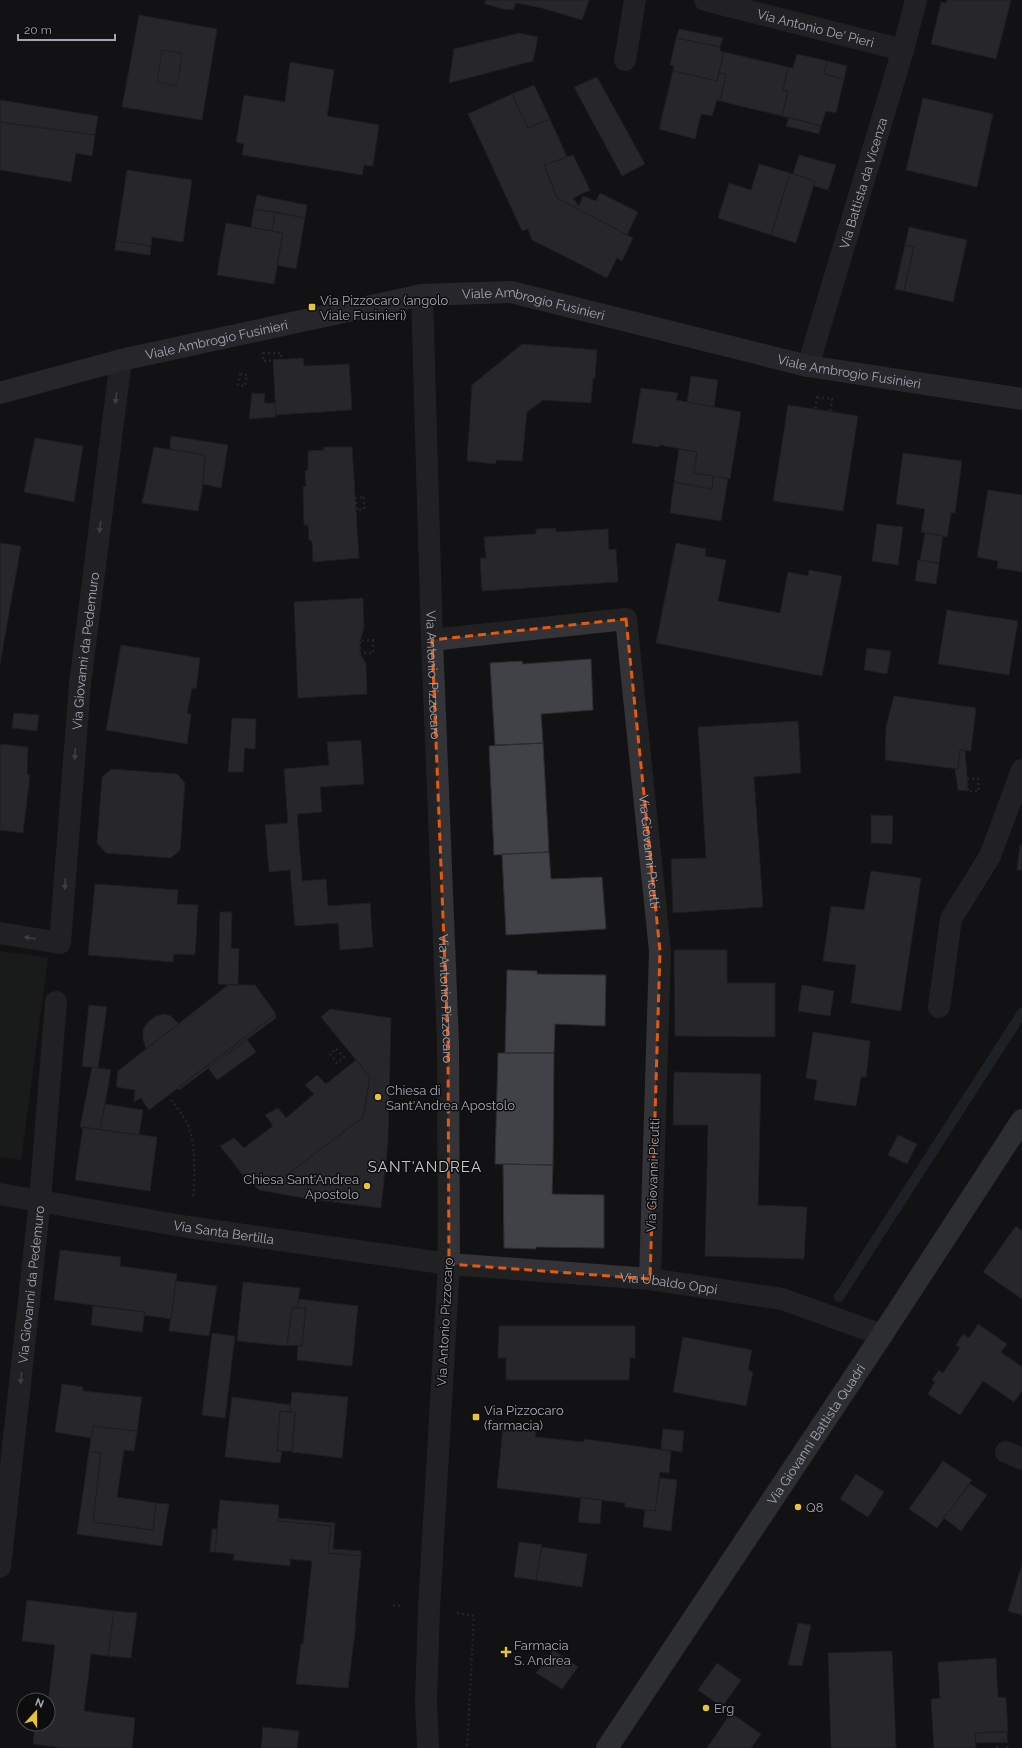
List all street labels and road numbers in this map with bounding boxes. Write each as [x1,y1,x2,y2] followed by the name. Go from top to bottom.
[756,6,875,50] street label: Via Antonio De' Pieri
[836,116,890,250] street label: Via Battista da Vicenza
[462,284,606,323] street label: Viale Ambrogio Fusinieri
[144,317,289,362] street label: Viale Ambrogio Fusinieri
[776,351,922,391] street label: Viale Ambrogio Fusinieri
[69,571,102,730] street label: Via Giovanni da Pedemuro
[424,610,443,740] street label: Via Antonio Pizzocaro
[637,794,663,909] street label: Via Giovanni Picutti
[436,934,456,1063] street label: Via Antonio Pizzocaro
[644,1118,662,1232] street label: Via Giovanni Picutti
[15,1205,47,1364] street label: Via Giovanni da Pedemuro
[172,1217,275,1247] street label: Via Santa Bertilla
[434,1257,456,1387] street label: Via Antonio Pizzocaro
[619,1269,718,1297] street label: Via Ubaldo Oppi
[764,1361,868,1507] street label: Via Giovanni Battista Quadri

